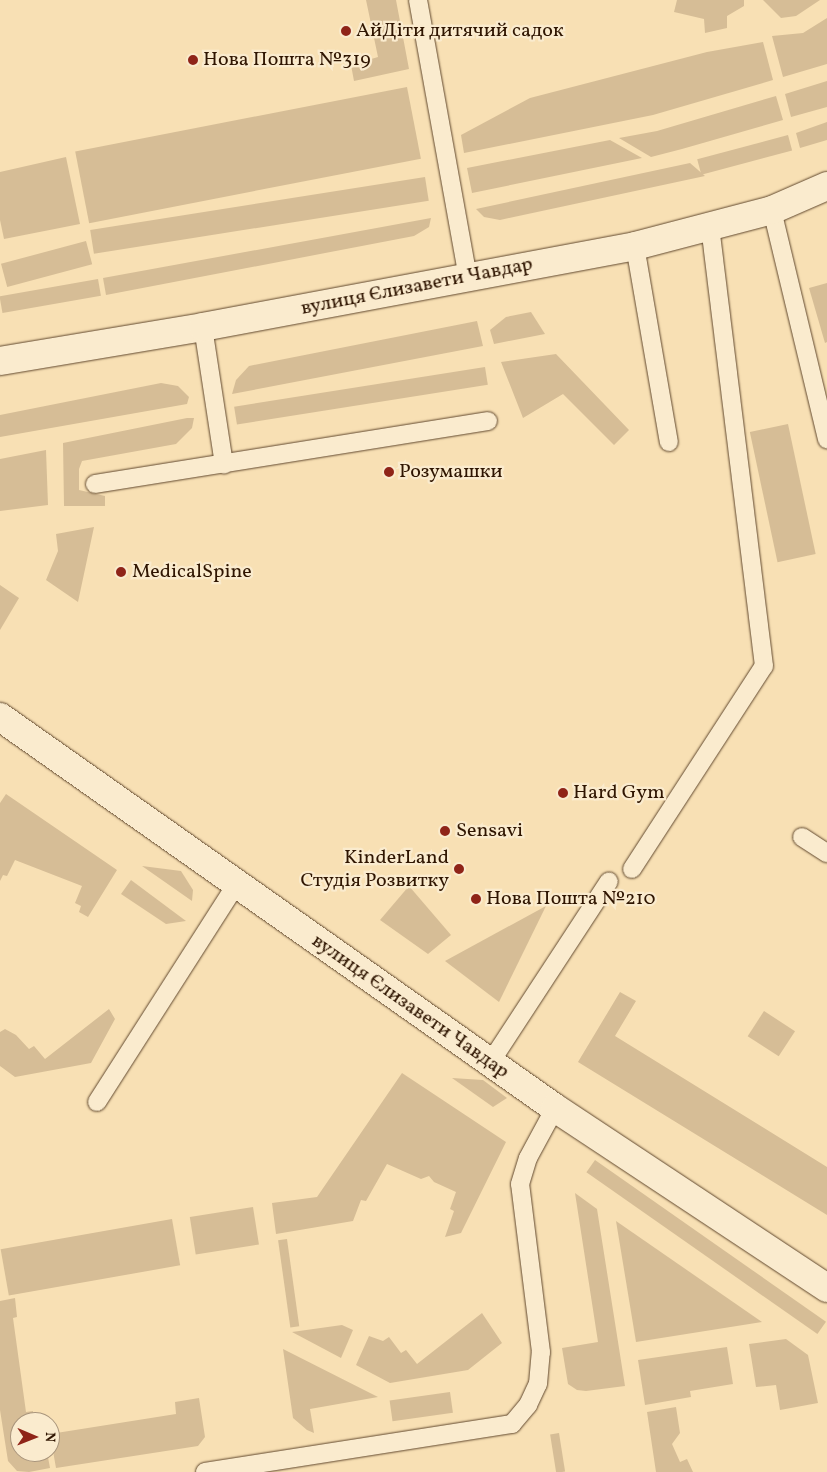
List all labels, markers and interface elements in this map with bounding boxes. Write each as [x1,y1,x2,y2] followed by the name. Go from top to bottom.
[356,19,564,43] place label: АйДіти дитячий садок
[340,25,352,37] marker: АйДіти дитячий садок
[203,48,371,72] place label: Нова Пошта №319
[187,54,199,66] marker: Нова Пошта №319
[299,253,535,321] street label: вулиця Єлизавети Чавдар
[399,460,503,484] place label: Розумашки
[383,466,395,478] marker: Розумашки
[132,560,252,584] place label: MedicalSpine
[114,565,128,579] marker: MedicalSpine
[573,781,665,805] place label: Hard Gym
[557,787,569,799] marker: Hard Gym
[456,819,523,843] place label: Sensavi
[438,824,452,838] marker: Sensavi
[301,846,449,893] place label: KinderLand Студія Розвитку
[453,863,465,875] marker: KinderLand Студія Розвитку
[486,887,656,911] place label: Нова Пошта №210
[470,893,482,905] marker: Нова Пошта №210
[307,930,513,1084] street label: вулиця Єлизавети Чавдар
[10,1412,60,1462] north arrow
[40,1432,59,1442] text: N

